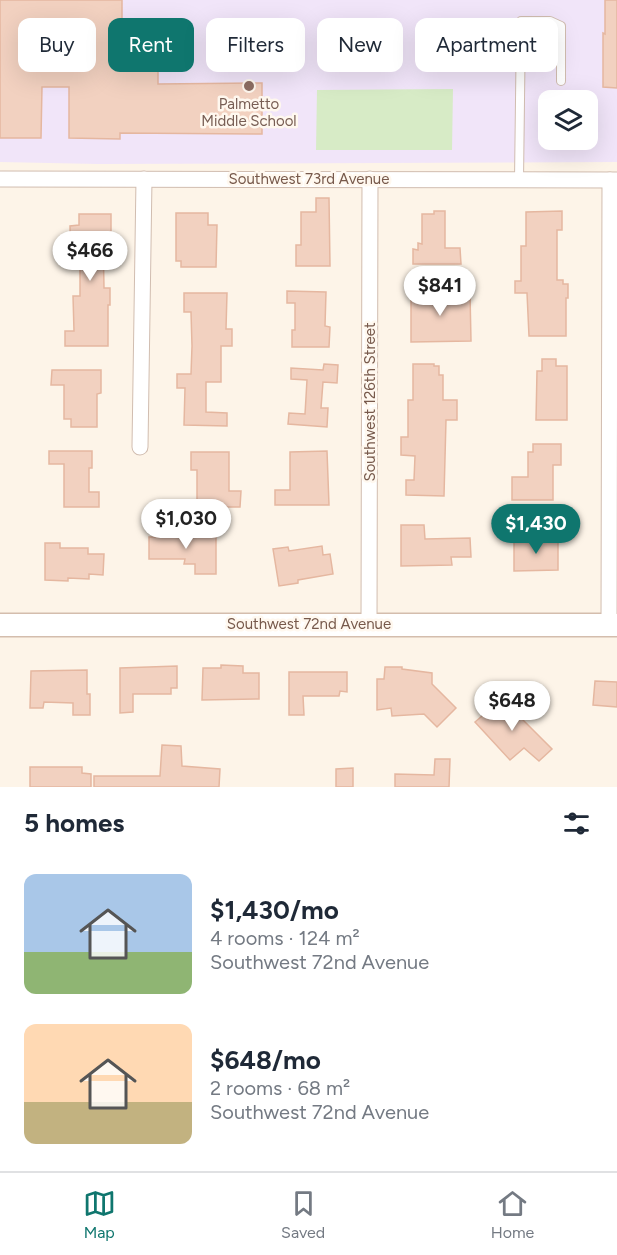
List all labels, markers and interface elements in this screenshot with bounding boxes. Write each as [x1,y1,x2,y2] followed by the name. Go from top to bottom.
[18,18,96,72] chip: Buy
[108,18,194,72] chip: Rent
[206,18,305,72] chip: Filters
[317,18,403,72] chip: New
[415,18,558,72] chip: Apartment
[242,79,256,93] marker: Palmetto Middle School
[538,90,598,150] map controls
[538,90,598,150] button: layers
[201,95,297,130] place label: Palmetto Middle School
[229,170,389,188] street label: Southwest 73rd Avenue
[54,231,126,282] pin: $466
[67,238,113,262] text: $466
[404,266,476,317] pin: $841
[418,273,462,297] text: $841
[361,322,379,482] street label: Southwest 126th Street
[137,499,235,550] pin: $1,030
[487,504,585,555] pin: $1,430
[155,506,217,530] text: $1,030
[505,511,567,535] text: $1,430
[227,615,391,633] street label: Southwest 72nd Avenue
[476,681,548,732] pin: $648
[488,688,536,712] text: $648
[24,807,124,839] text: 5 homes
[560,807,593,840] icon: filters
[210,894,339,926] text: $1,430/mo
[72,898,144,970] icon: home
[210,926,360,950] text: 4 rooms · 124 m²
[210,950,429,974] text: Southwest 72nd Avenue
[210,1044,321,1076] text: $648/mo
[72,1048,144,1120] icon: home
[210,1076,350,1100] text: 2 rooms · 68 m²
[210,1100,429,1124] text: Southwest 72nd Avenue
[83,1187,116,1242] tab: Map
[281,1187,325,1242] tab: Saved
[491,1187,534,1242] tab: Home

